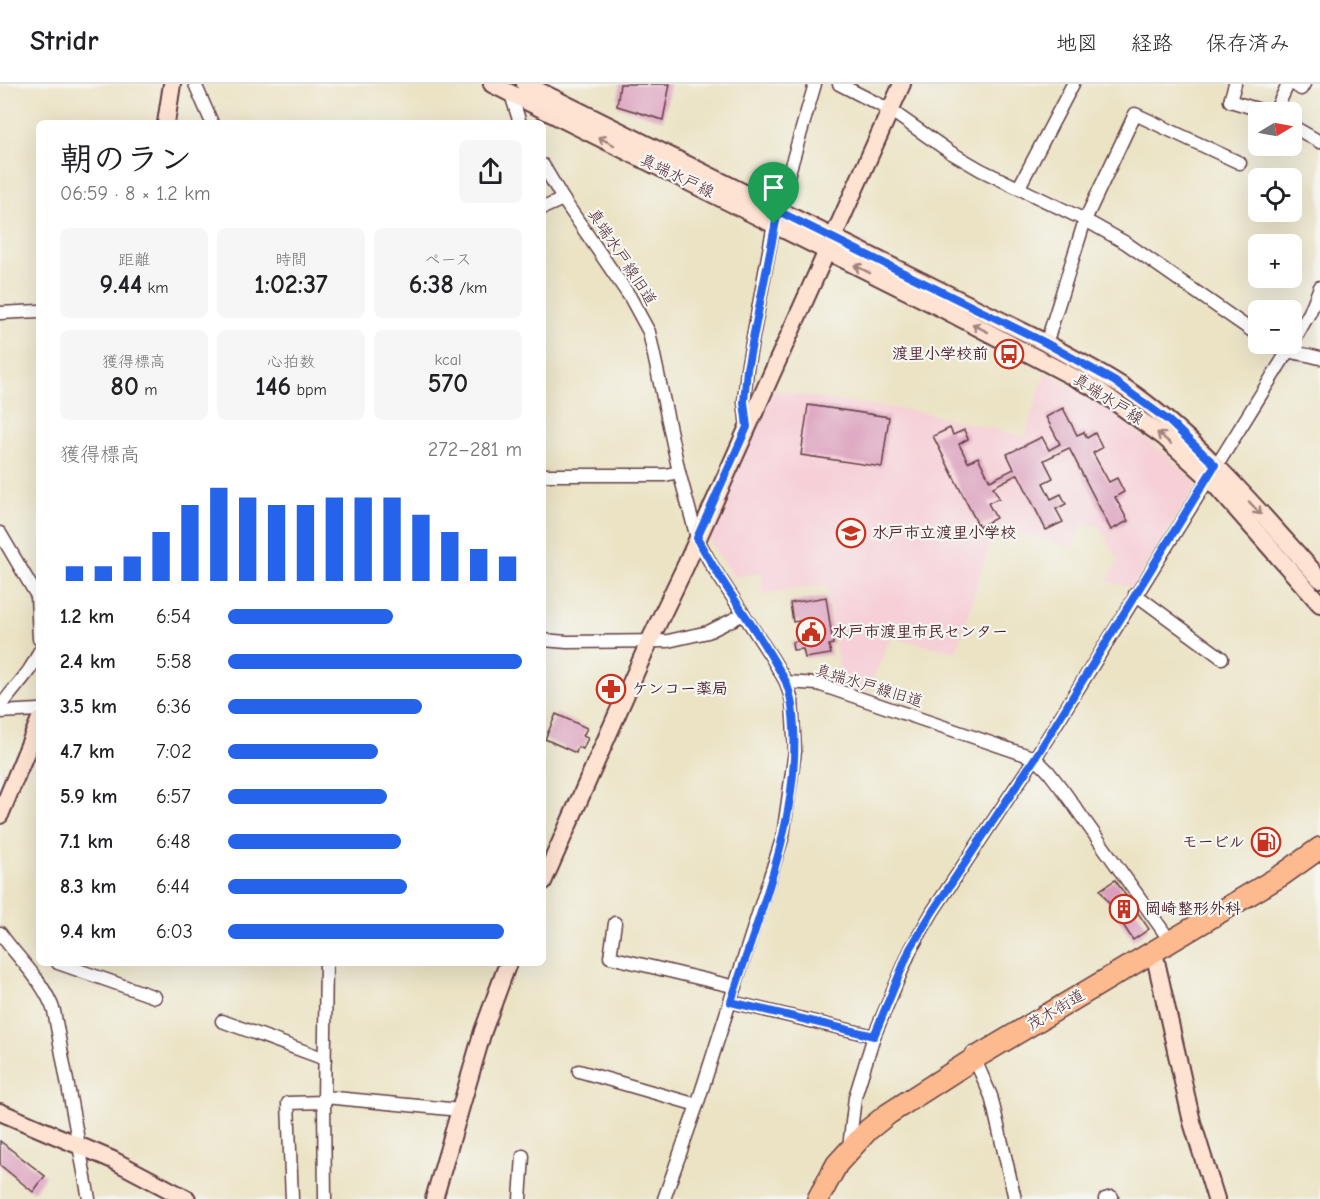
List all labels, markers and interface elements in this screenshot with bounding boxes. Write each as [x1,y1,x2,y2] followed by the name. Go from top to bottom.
[30,25,98,57] text: Stridr
[1056,31,1098,55] text: 地図
[1131,31,1173,55] text: 経路
[1206,31,1290,55] text: 保存済み
[1248,102,1302,156] north arrow
[1248,102,1302,354] map controls
[597,135,615,146] one-way arrow
[60,140,192,178] text: 朝のラン
[459,140,522,203] button: share
[637,150,717,202] street label: 真端水戸線
[748,162,799,224] pin
[1248,168,1302,222] button: locate
[757,171,790,204] icon: arrive
[60,182,211,205] text: 06:59 · 8 × 1.2 km
[584,205,660,309] street label: 真端水戸線旧道
[1248,234,1302,288] button: +
[118,251,150,269] text: 距離
[275,251,307,269] text: 時間
[424,251,472,269] text: ペース
[854,262,872,274] one-way arrow
[99,270,142,300] text: 9.44
[254,270,328,300] text: 1:02:37
[409,270,454,300] text: 6:38
[142,279,169,297] text: km
[454,279,487,297] text: /km
[1248,300,1302,354] button: −
[971,321,989,333] one-way arrow
[993,338,1025,370] bus stop icon: 渡里小学校前
[892,345,988,363] place label: 渡里小学校前
[435,351,461,369] text: kcal
[102,353,166,371] text: 獲得標高
[267,353,315,371] text: 心拍数
[428,369,468,399] text: 570
[1070,370,1146,428] street label: 真端水戸線
[111,372,139,402] text: 80
[255,372,291,402] text: 146
[139,381,157,399] text: m
[291,381,327,399] text: bpm
[1156,432,1172,445] one-way arrow
[428,438,522,461] text: 272–281 m
[60,443,140,466] text: 獲得標高
[1248,500,1263,515] one-way arrow
[835,517,867,549] school or university icon: 水戸市立渡里小学校
[872,524,1016,542] place label: 水戸市立渡里小学校
[60,605,114,628] text: 1.2 km
[156,605,191,628] text: 6:54
[795,616,827,648] public building icon: 水戸市渡里市民センター
[832,623,1008,641] place label: 水戸市渡里市民センター
[60,650,116,673] text: 2.4 km
[156,650,192,673] text: 5:58
[813,661,925,711] street label: 真端水戸線旧道
[595,673,627,705] pharmacy icon: ケンコー薬局
[632,680,728,698] place label: ケンコー薬局
[60,695,117,718] text: 3.5 km
[156,695,191,718] text: 6:36
[60,740,115,763] text: 4.7 km
[156,740,192,763] text: 7:02
[60,785,117,808] text: 5.9 km
[156,785,191,808] text: 6:57
[1250,826,1282,858] fuel station icon: モービル
[60,830,113,853] text: 7.1 km
[156,830,190,853] text: 6:48
[1182,833,1245,851] place label: モービル
[60,875,117,898] text: 8.3 km
[156,875,190,898] text: 6:44
[1108,893,1140,925] building icon: 岡崎整形外科
[1145,900,1241,918] place label: 岡崎整形外科
[60,920,116,943] text: 9.4 km
[156,920,193,943] text: 6:03
[1024,986,1088,1034] street label: 茂木街道

